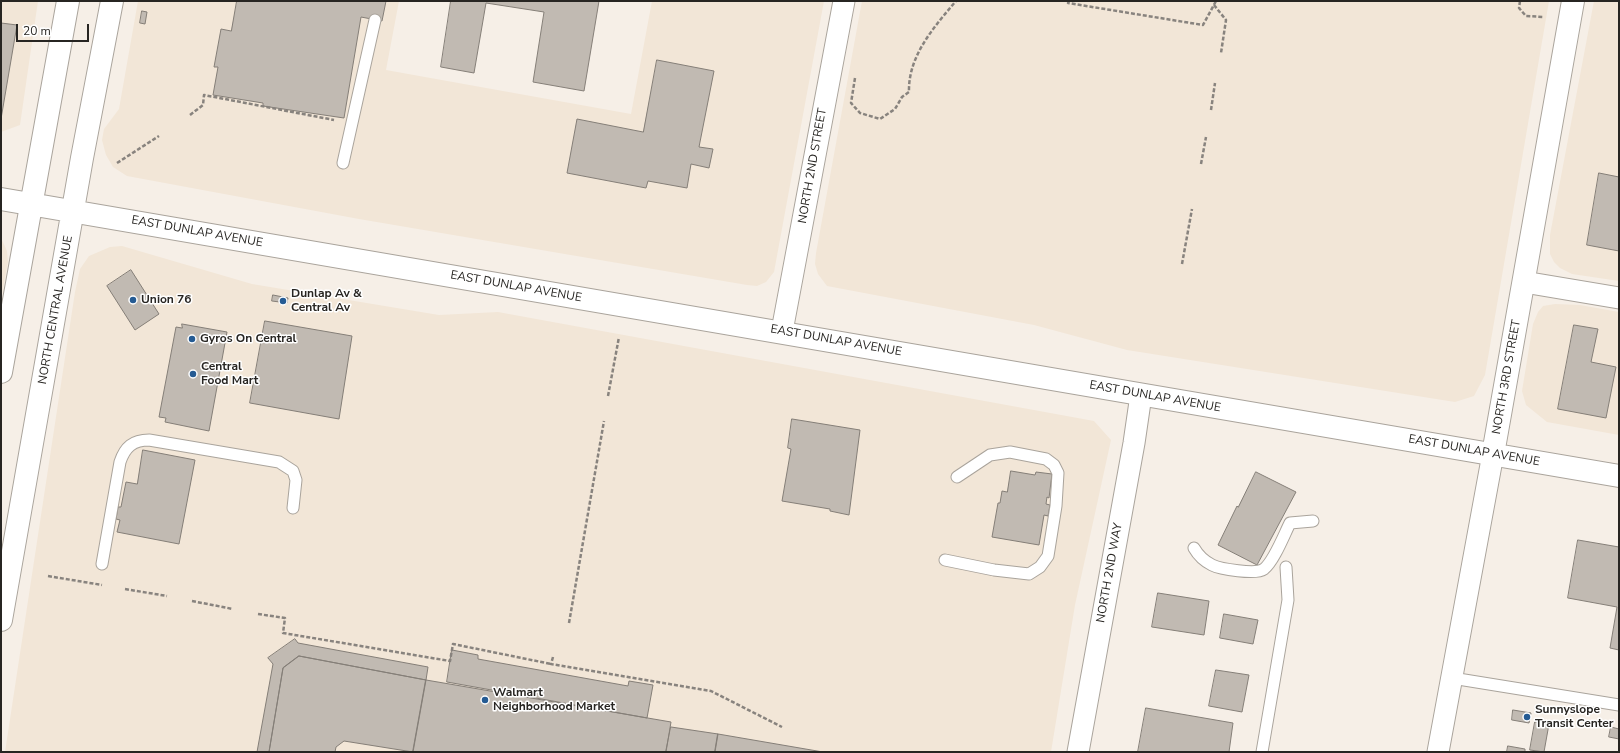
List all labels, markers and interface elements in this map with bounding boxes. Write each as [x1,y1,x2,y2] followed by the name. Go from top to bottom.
[18,16,91,42] scale bar
[23,23,51,39] text: 20 m
[796,107,830,225] street label: NORTH 2ND STREET
[130,213,264,251] street label: EAST DUNLAP AVENUE
[36,235,76,385] street label: NORTH CENTRAL AVENUE
[449,268,583,306] street label: EAST DUNLAP AVENUE
[291,287,362,315] place label: Dunlap Av & Central Av
[141,293,192,307] place label: Union 76
[128,295,138,305] marker: Union 76
[278,296,288,306] marker: Dunlap Av & Central Av
[1490,319,1524,435] street label: NORTH 3RD STREET
[769,322,903,360] street label: EAST DUNLAP AVENUE
[200,332,296,346] place label: Gyros On Central
[187,334,197,344] marker: Gyros On Central
[201,360,258,388] place label: Central Food Mart
[188,369,198,379] marker: Central Food Mart
[1088,378,1222,416] street label: EAST DUNLAP AVENUE
[1407,432,1541,470] street label: EAST DUNLAP AVENUE
[1094,522,1126,624] street label: NORTH 2ND WAY
[493,686,615,714] place label: Walmart Neighborhood Market
[480,695,490,705] marker: Walmart Neighborhood Market
[1535,703,1614,731] place label: Sunnyslope Transit Center
[1522,712,1532,722] marker: Sunnyslope Transit Center

